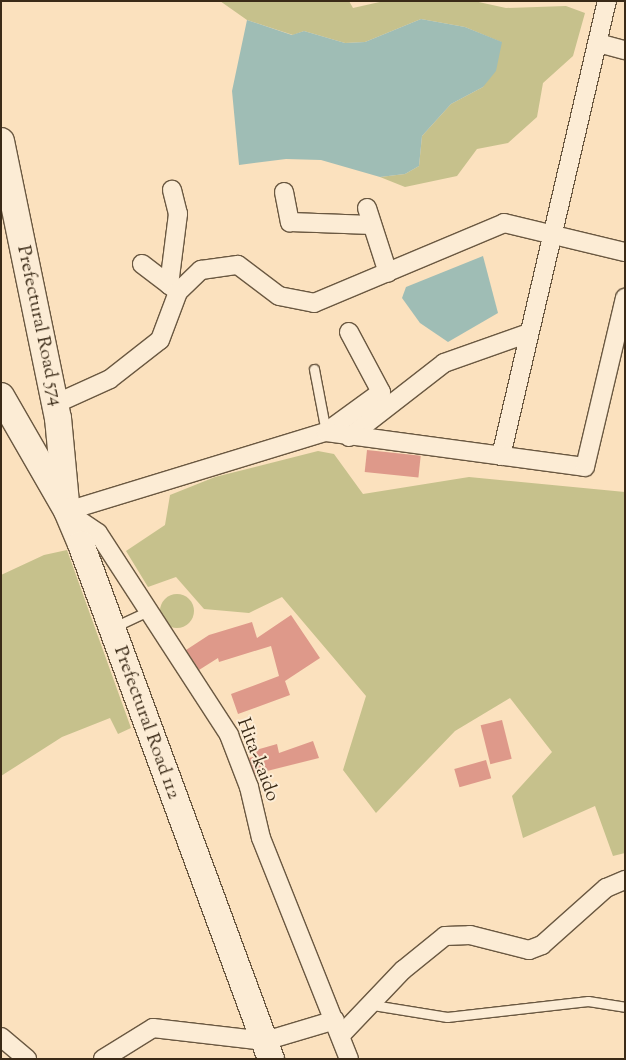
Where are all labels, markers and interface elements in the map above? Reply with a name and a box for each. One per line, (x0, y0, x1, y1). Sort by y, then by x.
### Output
street label: Prefectural Road 574 (11, 244, 67, 408)
street label: Prefectural Road 112 (108, 643, 184, 803)
street label: Hita-kaido (231, 715, 283, 805)

